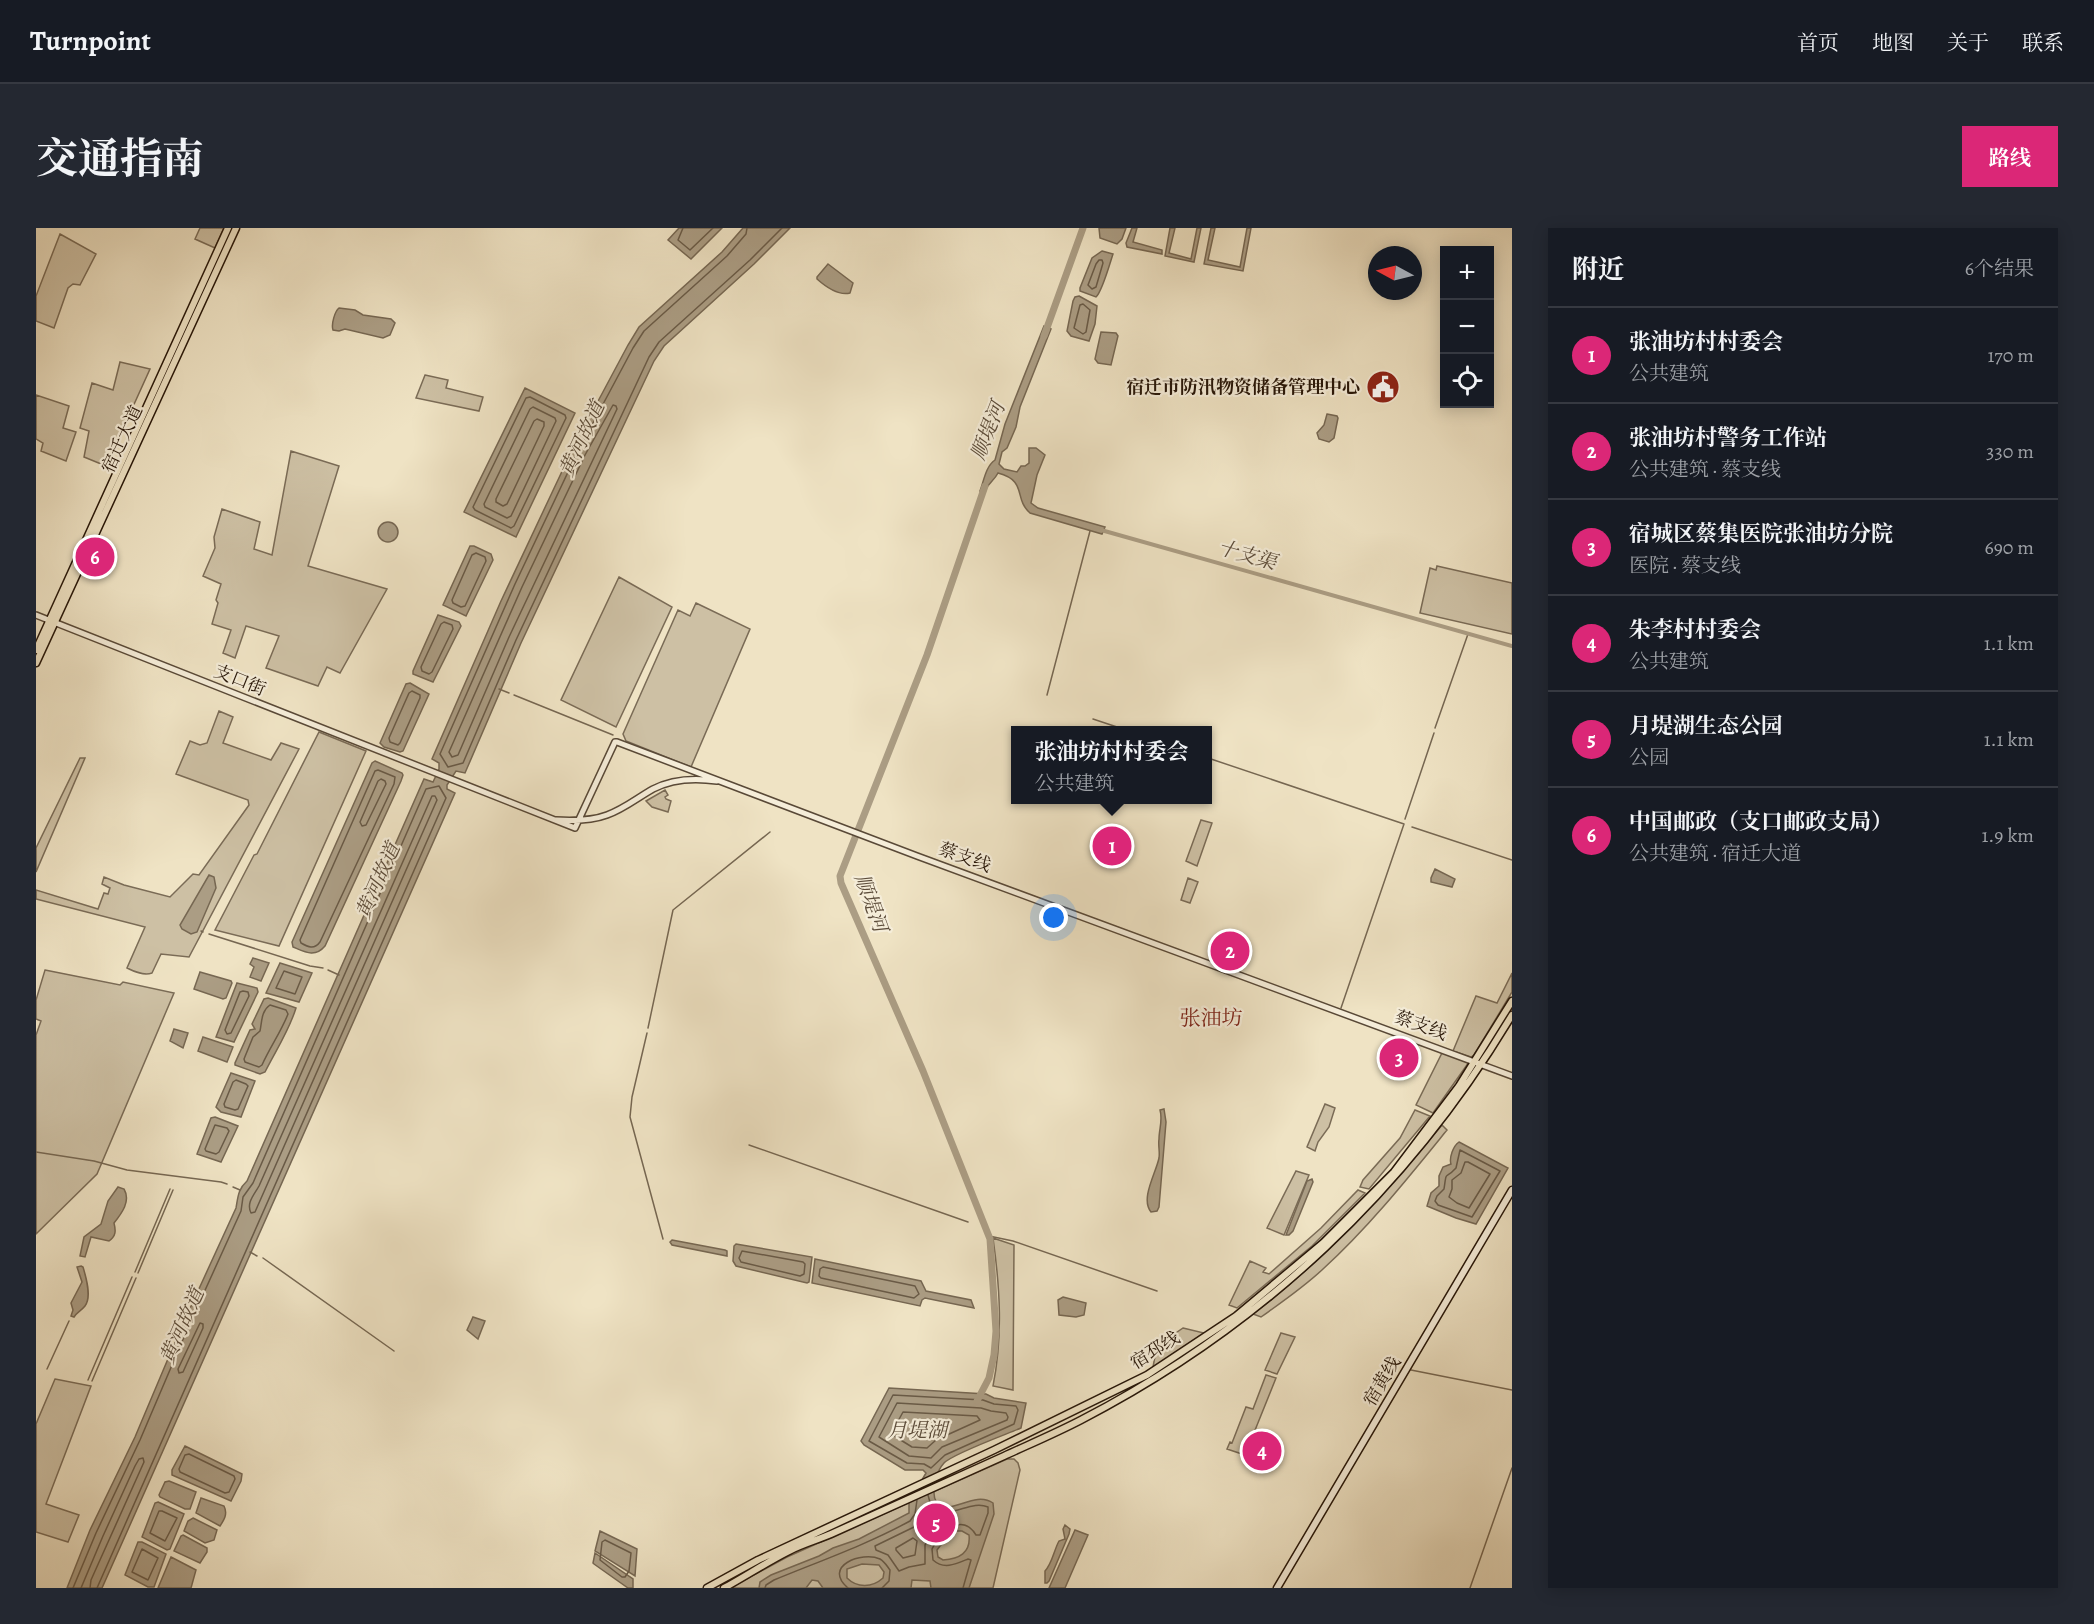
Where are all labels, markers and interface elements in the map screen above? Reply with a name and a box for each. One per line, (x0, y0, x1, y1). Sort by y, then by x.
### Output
text: Turnpoint (30, 22, 151, 60)
text: 首页 (1797, 29, 1839, 57)
text: 地图 (1872, 29, 1914, 57)
text: 关于 (1947, 29, 1989, 57)
text: 联系 (2022, 29, 2064, 57)
button: 路线 (1962, 126, 2058, 187)
text: 交通指南 (36, 130, 204, 187)
north arrow (1368, 246, 1422, 300)
map controls (1440, 246, 1494, 408)
button: + (1440, 246, 1494, 300)
text: 附近 (1572, 252, 1624, 287)
text: 6个结果 (1965, 255, 2034, 282)
button: − (1440, 300, 1494, 354)
text: 张油坊村村委会 (1629, 327, 1783, 357)
text: 1 (1588, 342, 1595, 369)
text: 170 m (1988, 342, 2034, 369)
button: locate (1440, 354, 1494, 408)
text: 公共建筑 (1629, 360, 1709, 387)
public building icon: 宿迁市防汛物资储备管理中心 (1365, 369, 1401, 405)
place label: 宿迁市防汛物资储备管理中心 (1126, 375, 1360, 399)
water label: 黄河故道 (553, 394, 612, 481)
water label: 顺堤河 (965, 395, 1012, 464)
street label: 宿迁大道 (96, 401, 148, 477)
text: 张油坊村警务工作站 (1629, 423, 1827, 453)
text: 2 (1587, 438, 1596, 465)
text: 330 m (1986, 438, 2034, 465)
text: 公共建筑 · 蔡支线 (1629, 456, 1781, 483)
text: 宿城区蔡集医院张油坊分院 (1629, 519, 1893, 549)
pin: 6 (76, 534, 114, 580)
water label: 十支渠 (1214, 534, 1282, 577)
text: 3 (1587, 534, 1596, 561)
text: 690 m (1984, 534, 2034, 561)
text: 医院 · 蔡支线 (1629, 552, 1741, 579)
text: 朱李村村委会 (1629, 615, 1761, 645)
text: 4 (1587, 630, 1596, 657)
text: 1.1 km (1984, 630, 2034, 657)
text: 公共建筑 (1629, 648, 1709, 675)
street label: 支口街 (210, 659, 270, 701)
text: 月堤湖生态公园 (1629, 711, 1783, 741)
popup (1011, 726, 1212, 804)
text: 5 (1587, 726, 1596, 753)
text: 1.1 km (1984, 726, 2034, 753)
text: 张油坊村村委会 (1034, 737, 1189, 767)
text: 公园 (1629, 744, 1669, 771)
text: 公共建筑 (1034, 770, 1114, 797)
text: 中国邮政（支口邮政支局） (1629, 807, 1893, 837)
text: 6 (1587, 822, 1596, 849)
text: 1.9 km (1981, 822, 2034, 849)
pin: 1 (1092, 824, 1132, 868)
water label: 黄河故道 (349, 836, 408, 923)
street label: 蔡支线 (936, 836, 994, 878)
text: 公共建筑 · 宿迁大道 (1629, 840, 1801, 867)
water label: 顺堤河 (848, 870, 895, 939)
your location (1039, 903, 1068, 932)
pin: 2 (1210, 928, 1250, 974)
district label: 张油坊 (1180, 1004, 1243, 1032)
street label: 蔡支线 (1392, 1004, 1450, 1046)
pin: 3 (1380, 1036, 1418, 1080)
water label: 黄河故道 (153, 1281, 212, 1368)
street label: 宿邳线 (1126, 1326, 1184, 1374)
street label: 宿黄线 (1358, 1352, 1406, 1410)
water label: 月堤湖 (887, 1417, 950, 1444)
pin: 4 (1242, 1428, 1282, 1474)
pin: 5 (916, 1500, 956, 1546)

